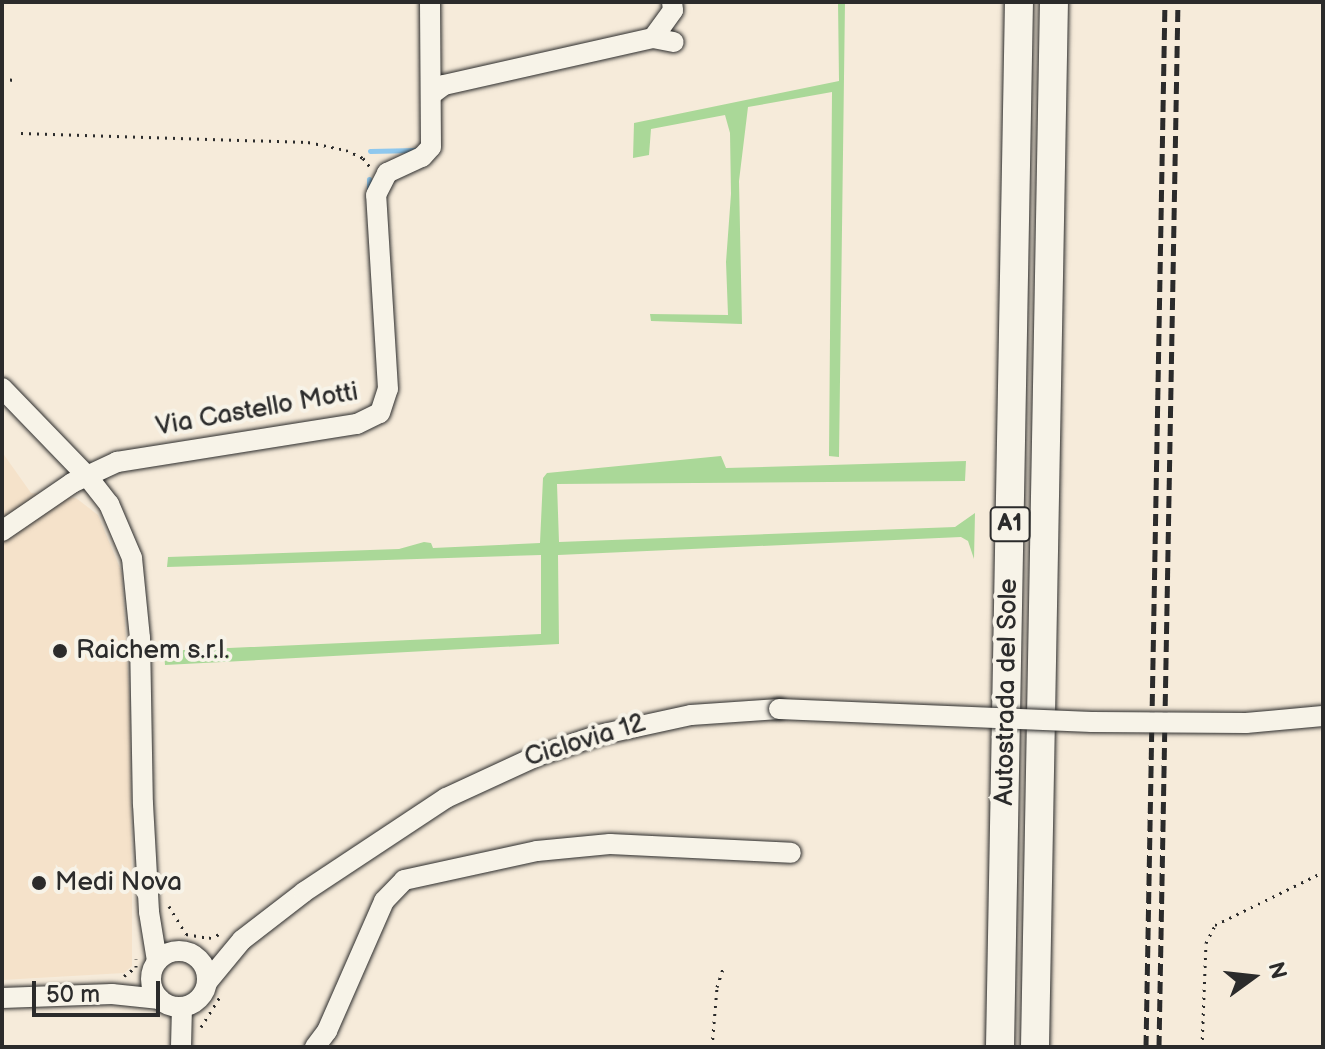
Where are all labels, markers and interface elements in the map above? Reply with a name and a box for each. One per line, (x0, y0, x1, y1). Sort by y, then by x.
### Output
street label: Via Castello Motti (153, 377, 361, 443)
road number: A1 (988, 504, 1032, 544)
street label: Autostrada del Sole (989, 578, 1025, 806)
place label: Raichem s.r.l. (76, 635, 229, 667)
marker: Raichem s.r.l. (51, 642, 69, 660)
street label: Ciclovia 12 (521, 708, 649, 774)
place label: Medi Nova (55, 867, 182, 899)
marker: Medi Nova (30, 874, 48, 892)
north arrow (1213, 937, 1293, 1017)
text: N (1261, 959, 1292, 982)
scale bar (36, 965, 164, 1015)
text: 50 m (46, 980, 100, 1009)

